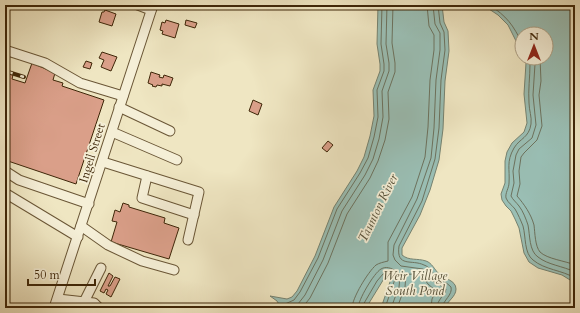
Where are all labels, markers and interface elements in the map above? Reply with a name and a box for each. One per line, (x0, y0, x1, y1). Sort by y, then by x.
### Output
north arrow (514, 26, 554, 66)
text: N (529, 29, 539, 44)
street label: Ingell Street (75, 121, 109, 185)
water label: Taunton River (354, 170, 403, 245)
scale bar (28, 261, 95, 287)
text: 50 m (34, 267, 61, 283)
water label: Weir Village South Pond (383, 267, 448, 300)

